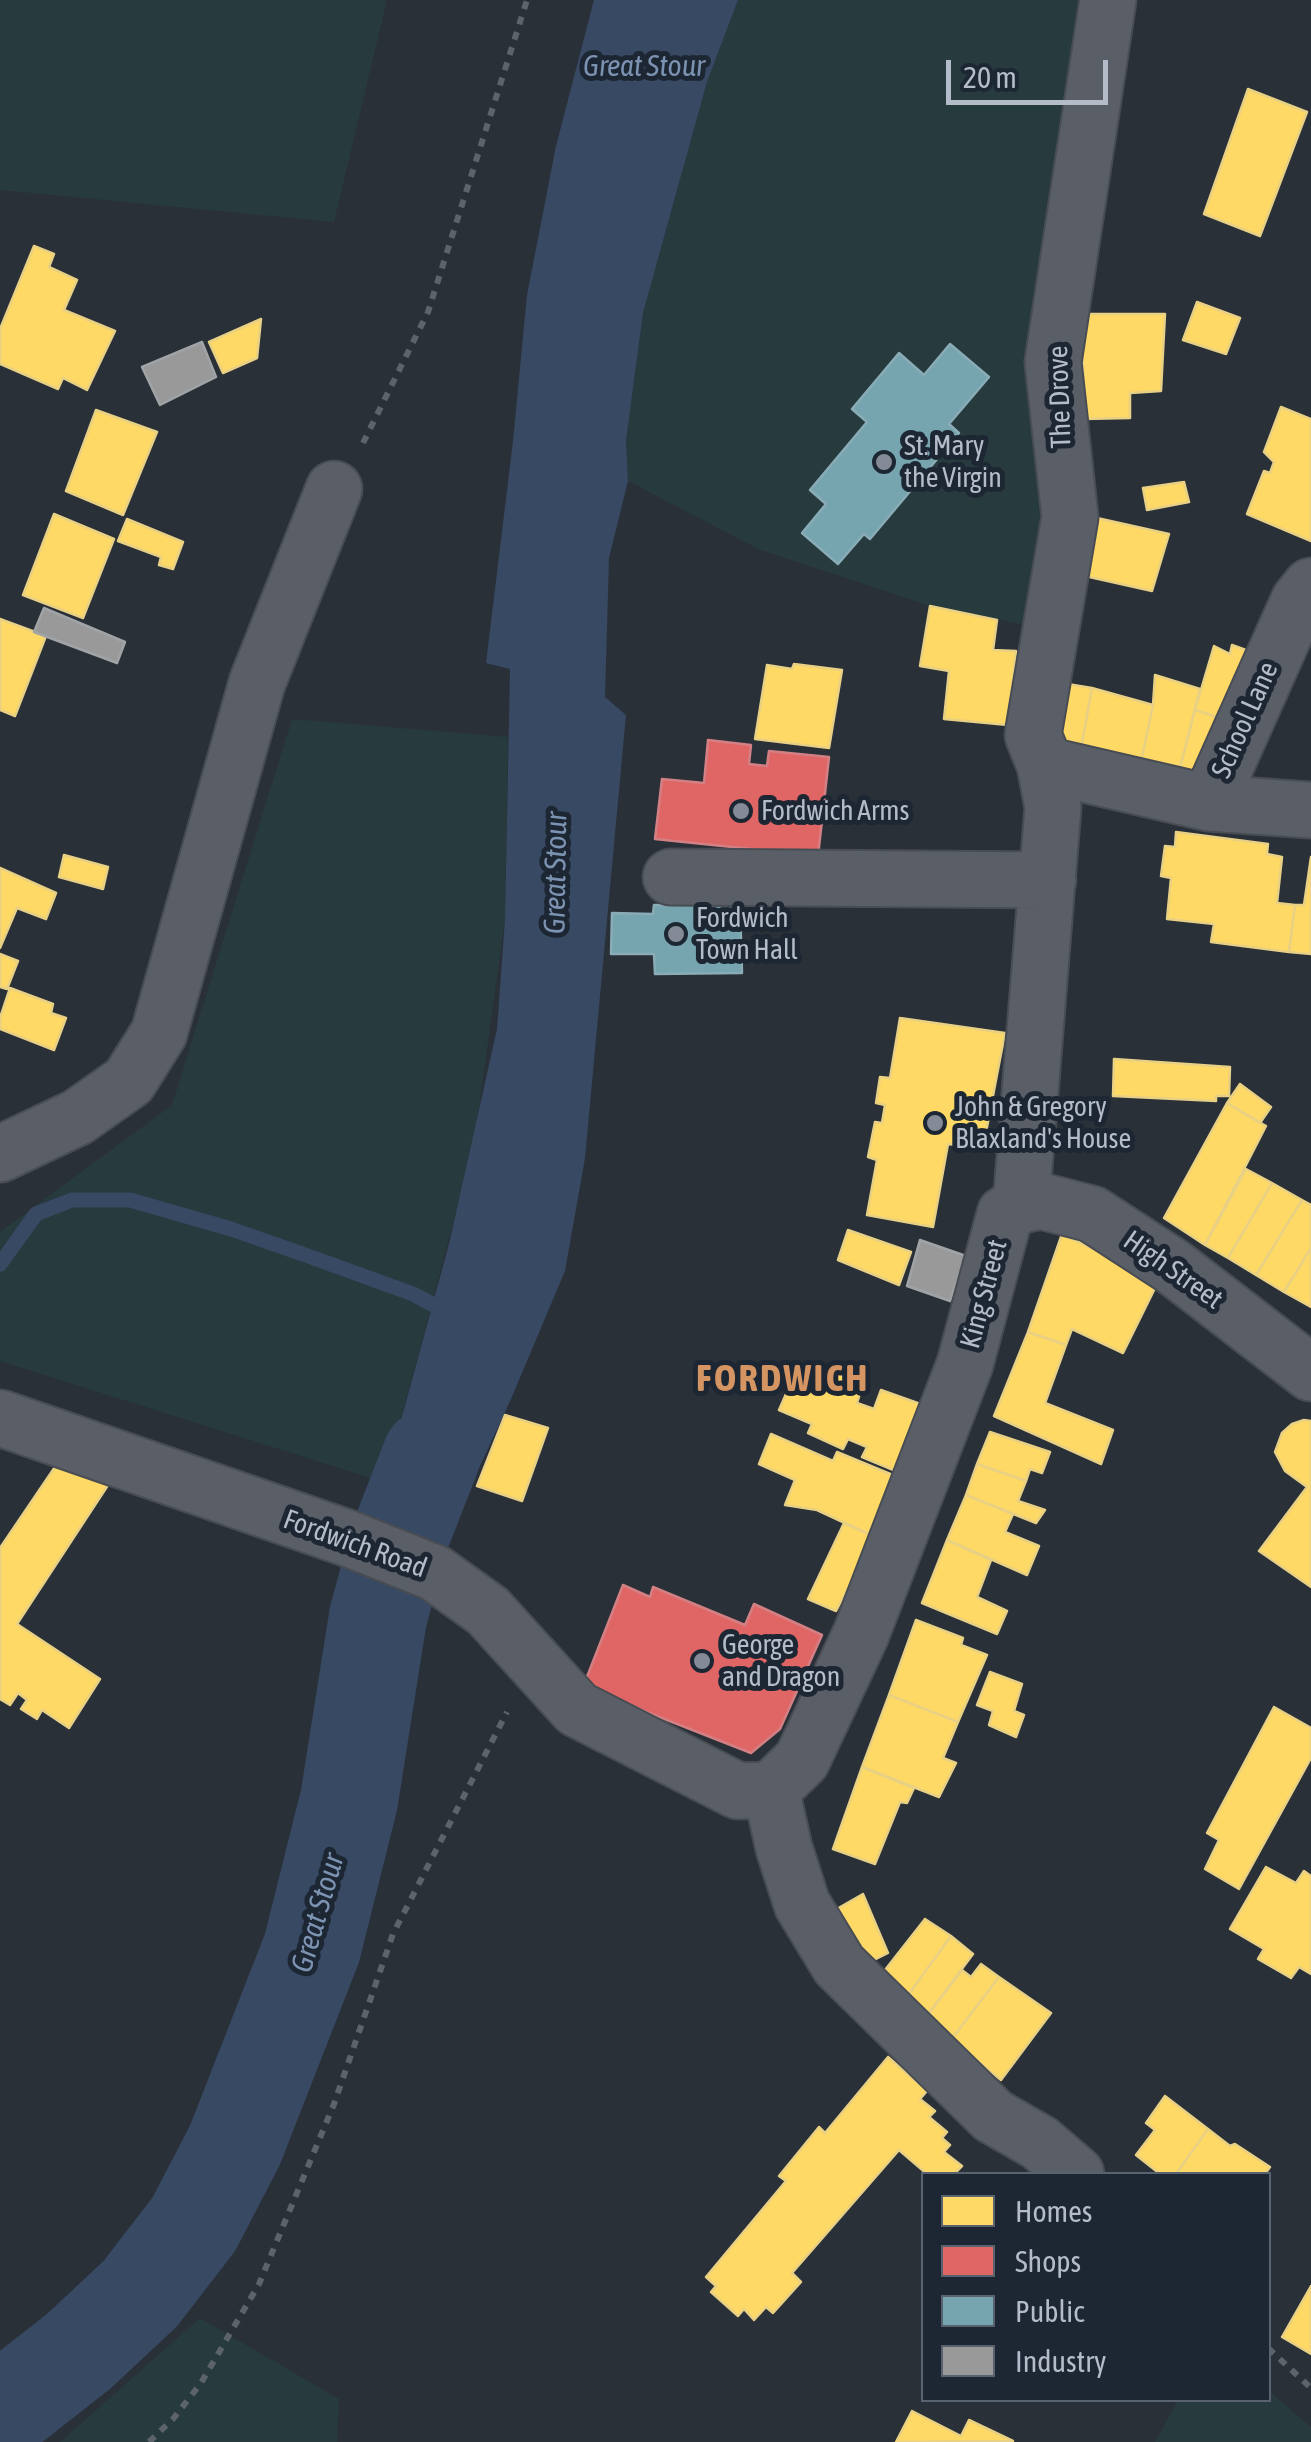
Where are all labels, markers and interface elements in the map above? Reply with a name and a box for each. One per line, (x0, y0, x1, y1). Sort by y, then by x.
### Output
scale bar (951, 40, 1114, 102)
water label: Great Stour (583, 49, 705, 85)
text: 20 m (963, 60, 1017, 94)
street label: The Drove (1041, 345, 1079, 449)
place label: St. Mary the Virgin (904, 429, 1002, 495)
marker: St. Mary the Virgin (873, 451, 895, 473)
street label: School Lane (1205, 657, 1285, 783)
place label: Fordwich Arms (761, 794, 909, 828)
marker: Fordwich Arms (730, 800, 752, 822)
water label: Great Stour (537, 812, 575, 934)
place label: Fordwich Town Hall (696, 901, 798, 967)
marker: Fordwich Town Hall (665, 923, 687, 945)
place label: John & Gregory Blaxland's House (955, 1090, 1131, 1156)
marker: John & Gregory Blaxland's House (924, 1112, 946, 1134)
street label: High Street (1117, 1224, 1229, 1316)
street label: King Street (953, 1236, 1015, 1352)
district label: FORDWICH (696, 1356, 870, 1402)
street label: Fordwich Road (279, 1503, 431, 1585)
place label: George and Dragon (722, 1628, 840, 1694)
marker: George and Dragon (691, 1650, 713, 1672)
water label: Great Stour (284, 1849, 352, 1977)
legend (921, 2172, 1271, 2402)
text: Homes (1015, 2194, 1092, 2228)
text: Shops (1015, 2244, 1081, 2278)
text: Public (1015, 2294, 1084, 2328)
text: Industry (1015, 2344, 1106, 2378)

